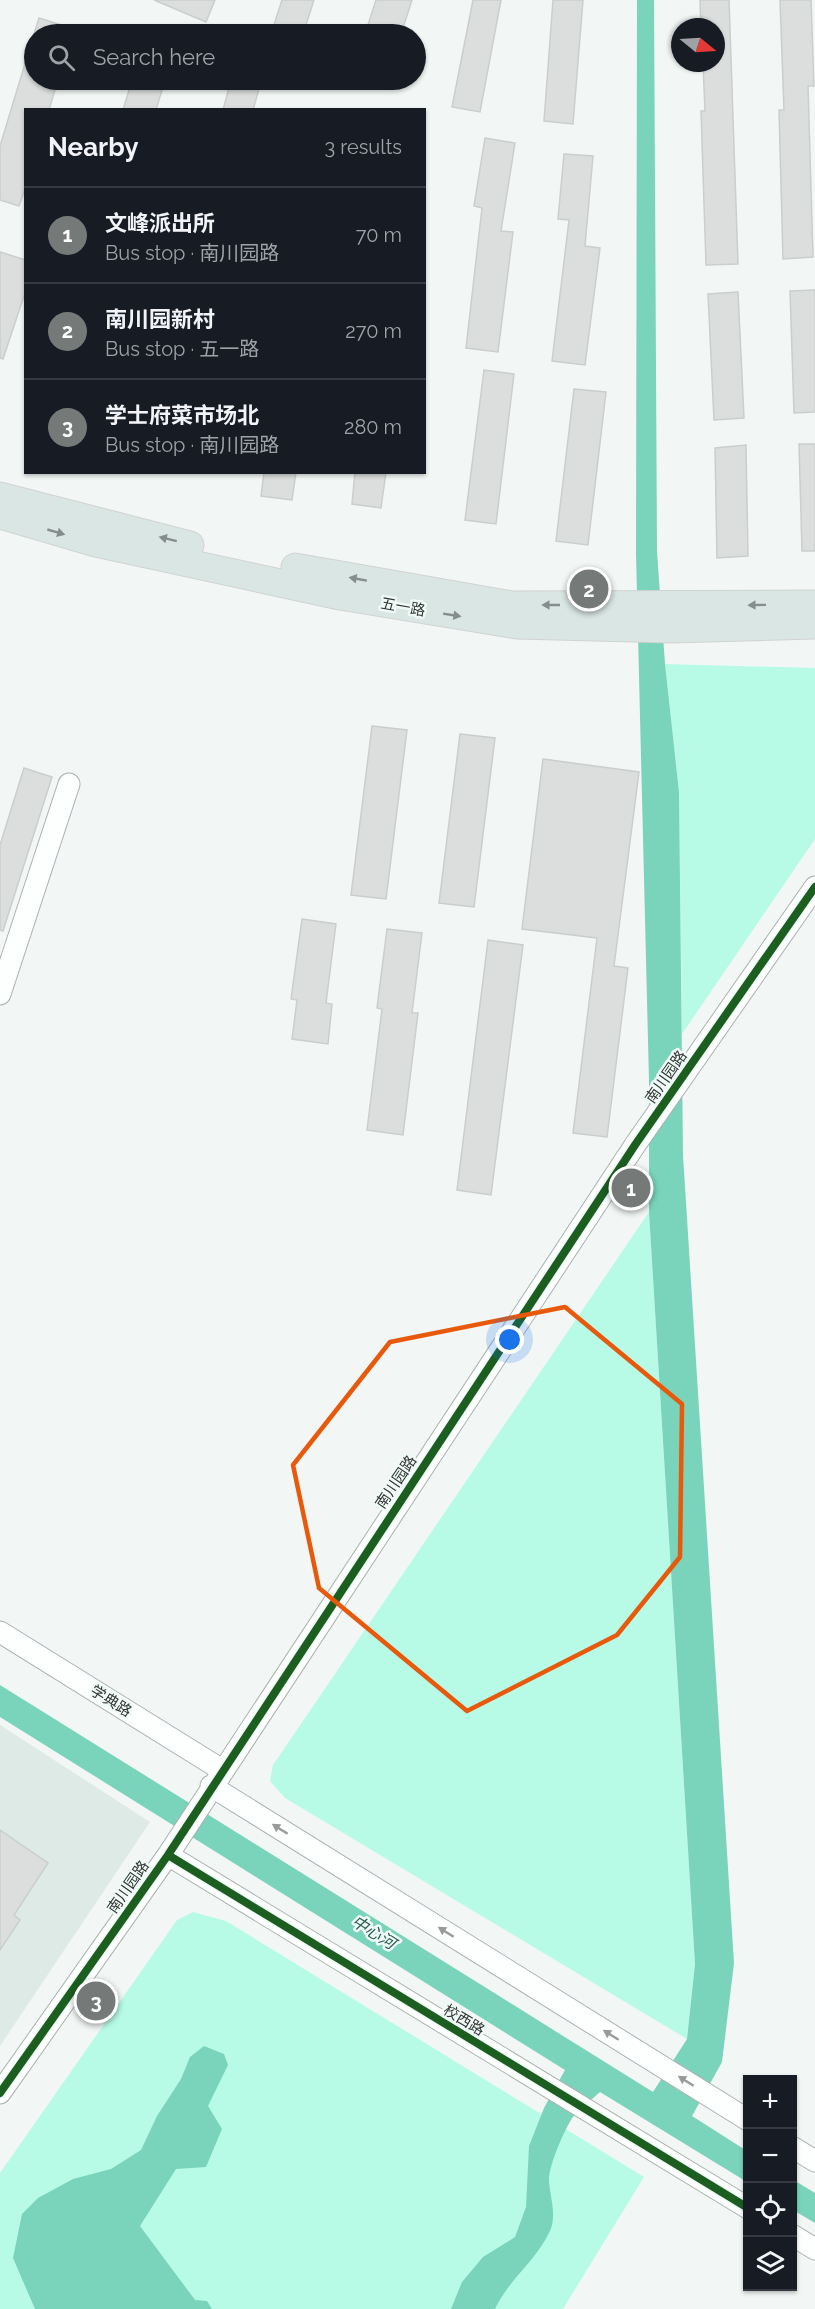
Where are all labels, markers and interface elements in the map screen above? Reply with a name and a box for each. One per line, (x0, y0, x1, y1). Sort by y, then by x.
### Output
north arrow (671, 18, 725, 72)
search box (24, 24, 426, 90)
icon: search (45, 41, 78, 74)
text: Search here (93, 44, 215, 70)
text: Nearby (48, 132, 138, 162)
text: 3 results (324, 135, 402, 159)
text: 文峰派出所 (105, 210, 215, 236)
text: 1 (63, 223, 72, 247)
text: 70 m (356, 223, 402, 247)
text: Bus stop · 南川园路 (105, 241, 279, 265)
text: 南川园新村 (105, 306, 215, 332)
text: 2 (62, 319, 73, 343)
text: 270 m (345, 319, 402, 343)
text: Bus stop · 五一路 (105, 337, 259, 361)
text: 学士府菜市场北 (105, 402, 259, 428)
text: 3 (62, 415, 73, 439)
text: 280 m (344, 415, 402, 439)
text: Bus stop · 南川园路 (105, 433, 279, 457)
one-way arrow (47, 528, 65, 537)
one-way arrow (158, 534, 177, 544)
pin: 2 (570, 566, 608, 612)
one-way arrow (349, 574, 368, 583)
street label: 五一路 (379, 594, 427, 620)
one-way arrow (542, 600, 561, 610)
one-way arrow (747, 600, 766, 609)
one-way arrow (443, 610, 462, 619)
street label: 南川园路 (641, 1047, 691, 1107)
pin: 1 (612, 1166, 650, 1210)
your location (495, 1325, 524, 1354)
street label: 南川园路 (372, 1452, 420, 1512)
street label: 学典路 (87, 1681, 135, 1721)
one-way arrow (272, 1824, 288, 1835)
street label: 南川园路 (103, 1857, 153, 1917)
water label: 中心河 (348, 1912, 402, 1955)
one-way arrow (437, 1926, 454, 1937)
pin: 3 (76, 1978, 116, 2024)
street label: 校西路 (440, 2001, 488, 2039)
one-way arrow (603, 2029, 619, 2040)
map controls (743, 2075, 797, 2291)
button: + (743, 2075, 797, 2129)
one-way arrow (678, 2076, 694, 2087)
button: − (743, 2129, 797, 2183)
button: locate (743, 2183, 797, 2237)
button: layers (743, 2237, 797, 2291)

